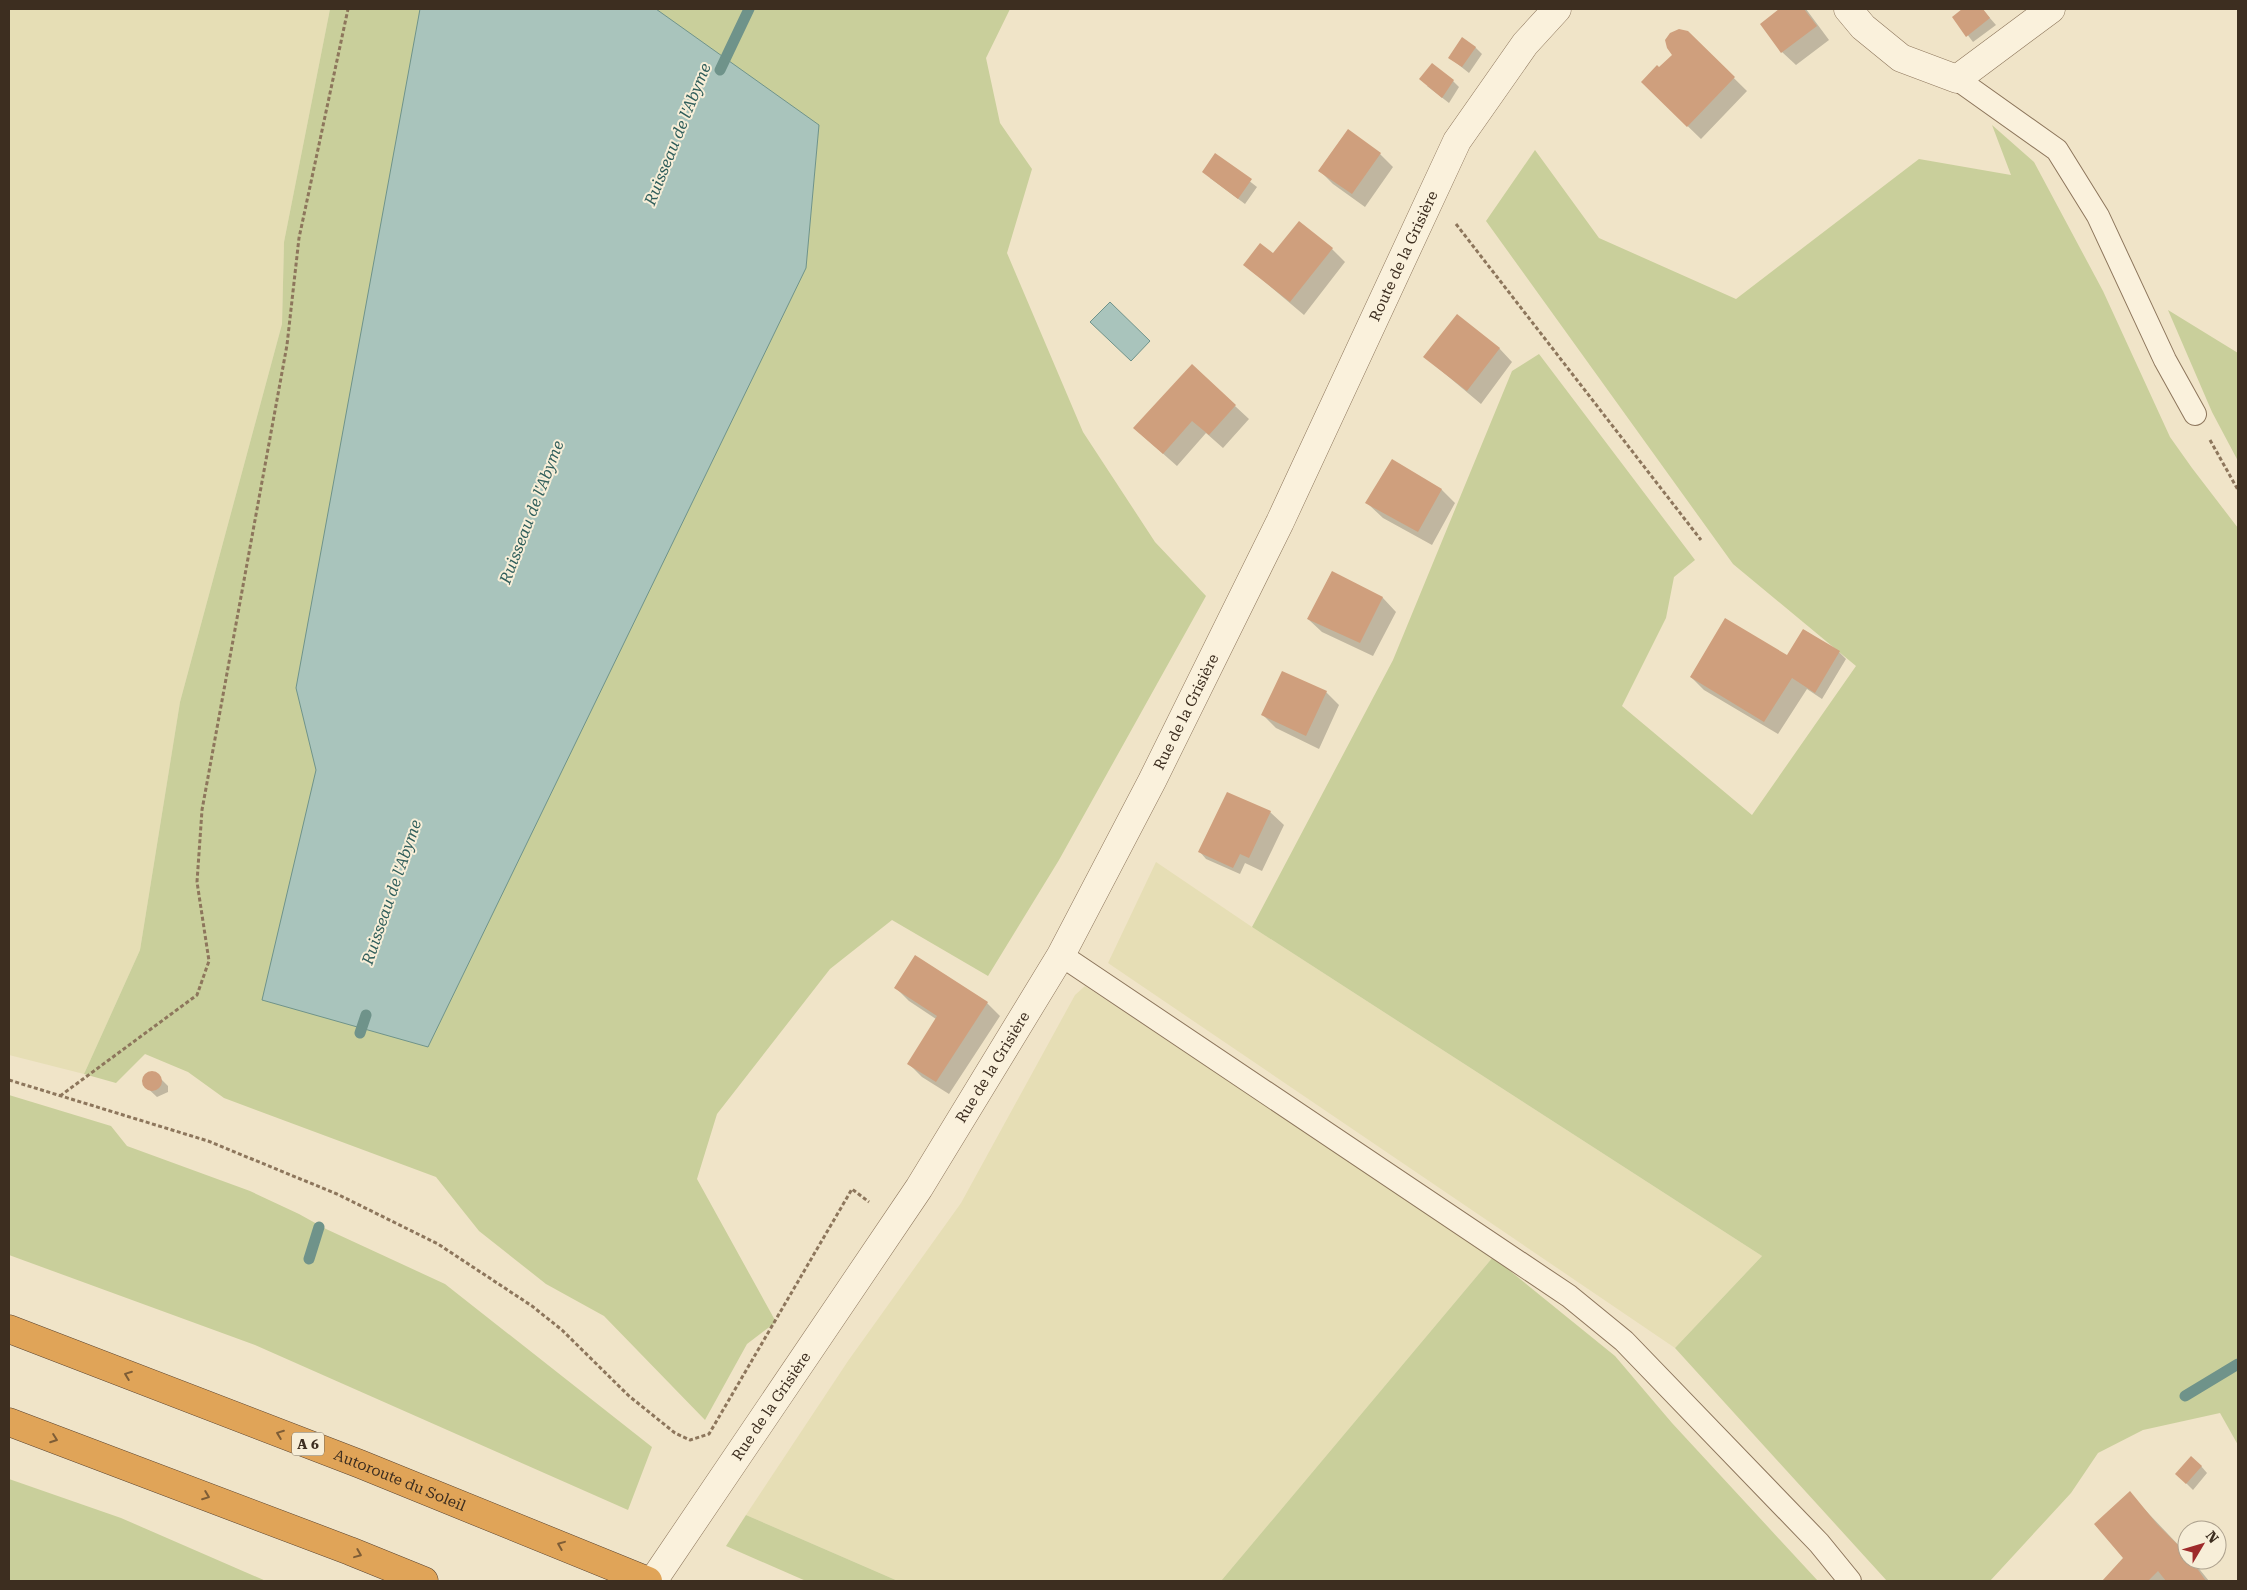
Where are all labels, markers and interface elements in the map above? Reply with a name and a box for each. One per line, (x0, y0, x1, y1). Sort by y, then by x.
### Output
water label: Ruisseau de l'Abyme (640, 60, 715, 209)
street label: Route de la Grisière (1366, 188, 1442, 324)
water label: Ruisseau de l'Abyme (495, 438, 568, 587)
street label: Rue de la Grisière (1150, 651, 1222, 773)
water label: Ruisseau de l'Abyme (357, 817, 425, 968)
street label: Rue de la Grisière (952, 1008, 1033, 1126)
street label: Rue de la Grisière (728, 1349, 814, 1464)
one-way arrow (124, 1371, 133, 1381)
one-way arrow (276, 1429, 285, 1440)
road number: A 6 (292, 1432, 324, 1456)
one-way arrow (50, 1433, 58, 1443)
street label: Autoroute du Soleil (331, 1446, 469, 1515)
one-way arrow (202, 1490, 210, 1500)
north arrow (2177, 1520, 2227, 1570)
text: N (2203, 1528, 2222, 1546)
one-way arrow (557, 1541, 566, 1551)
one-way arrow (353, 1548, 362, 1559)

